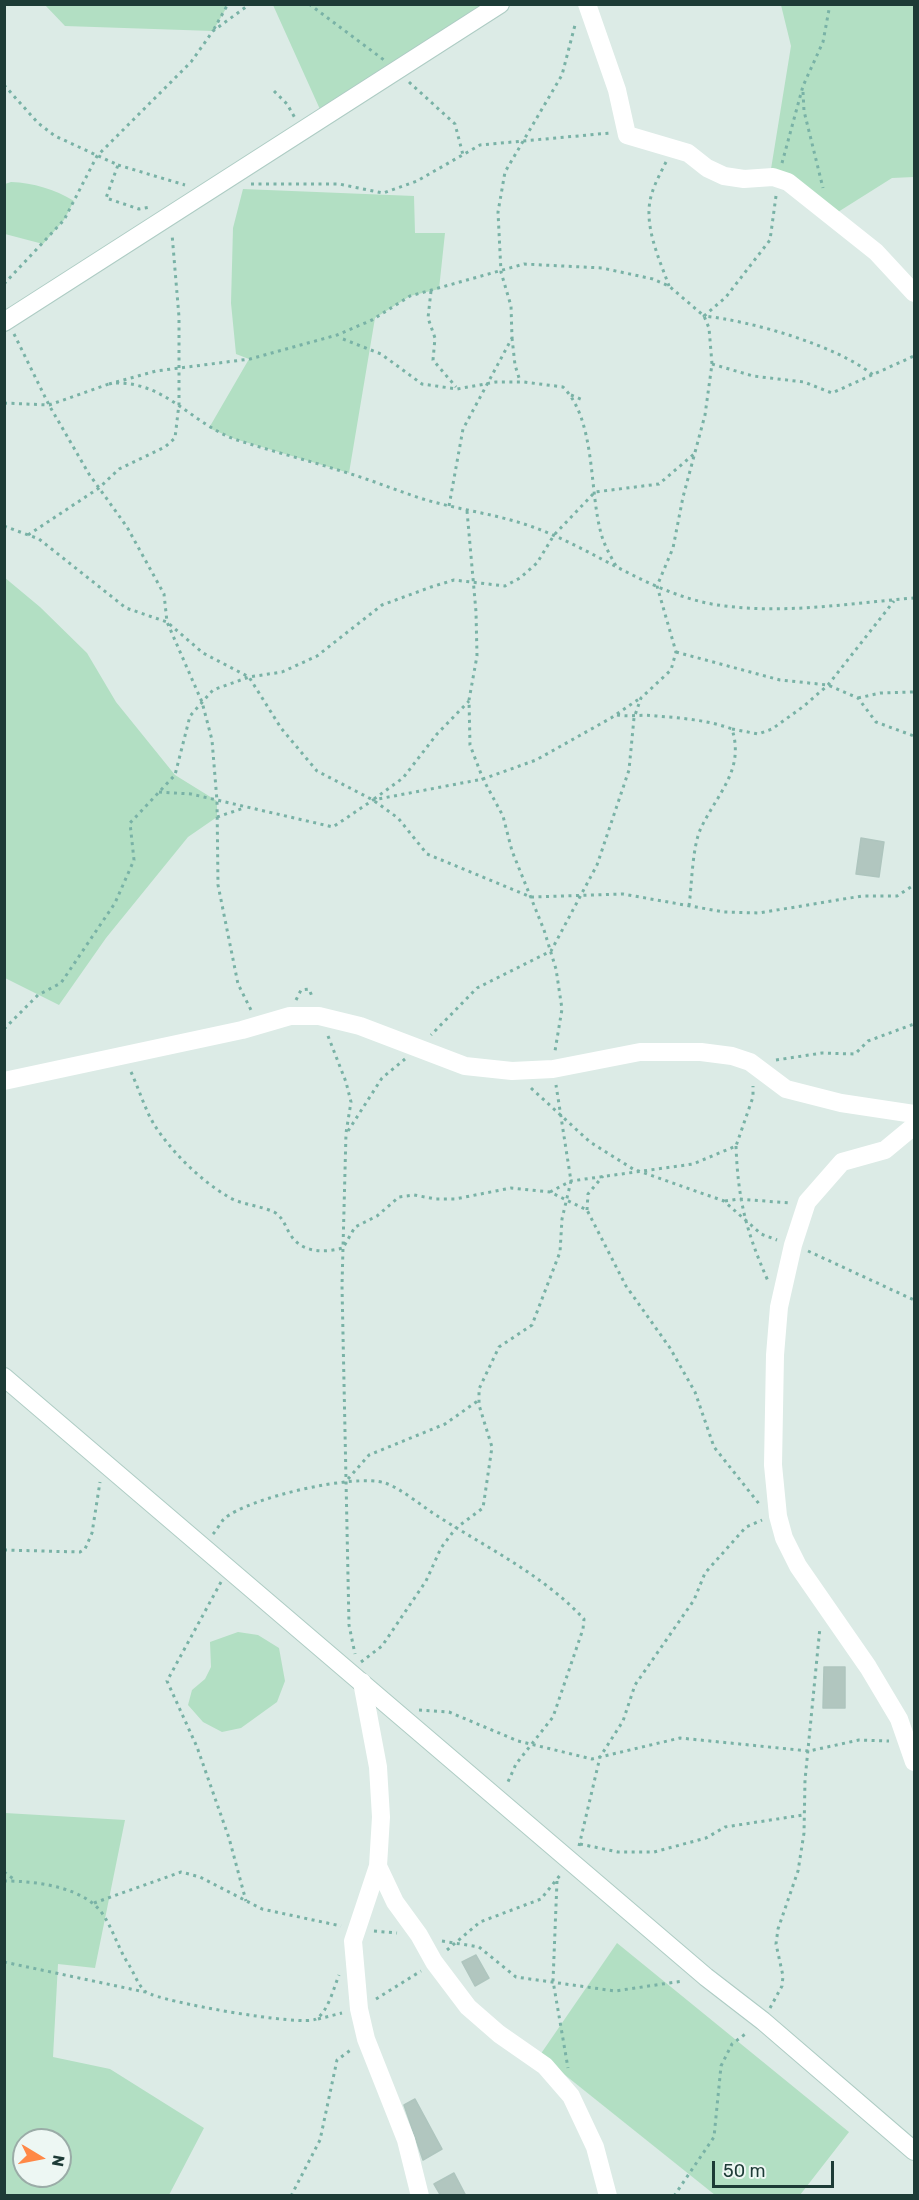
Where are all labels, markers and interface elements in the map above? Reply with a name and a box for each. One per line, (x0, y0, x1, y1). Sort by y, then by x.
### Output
north arrow (12, 2128, 72, 2188)
scale bar (715, 2149, 836, 2187)
text: N (48, 2154, 69, 2168)
text: 50 m (723, 2160, 766, 2182)

